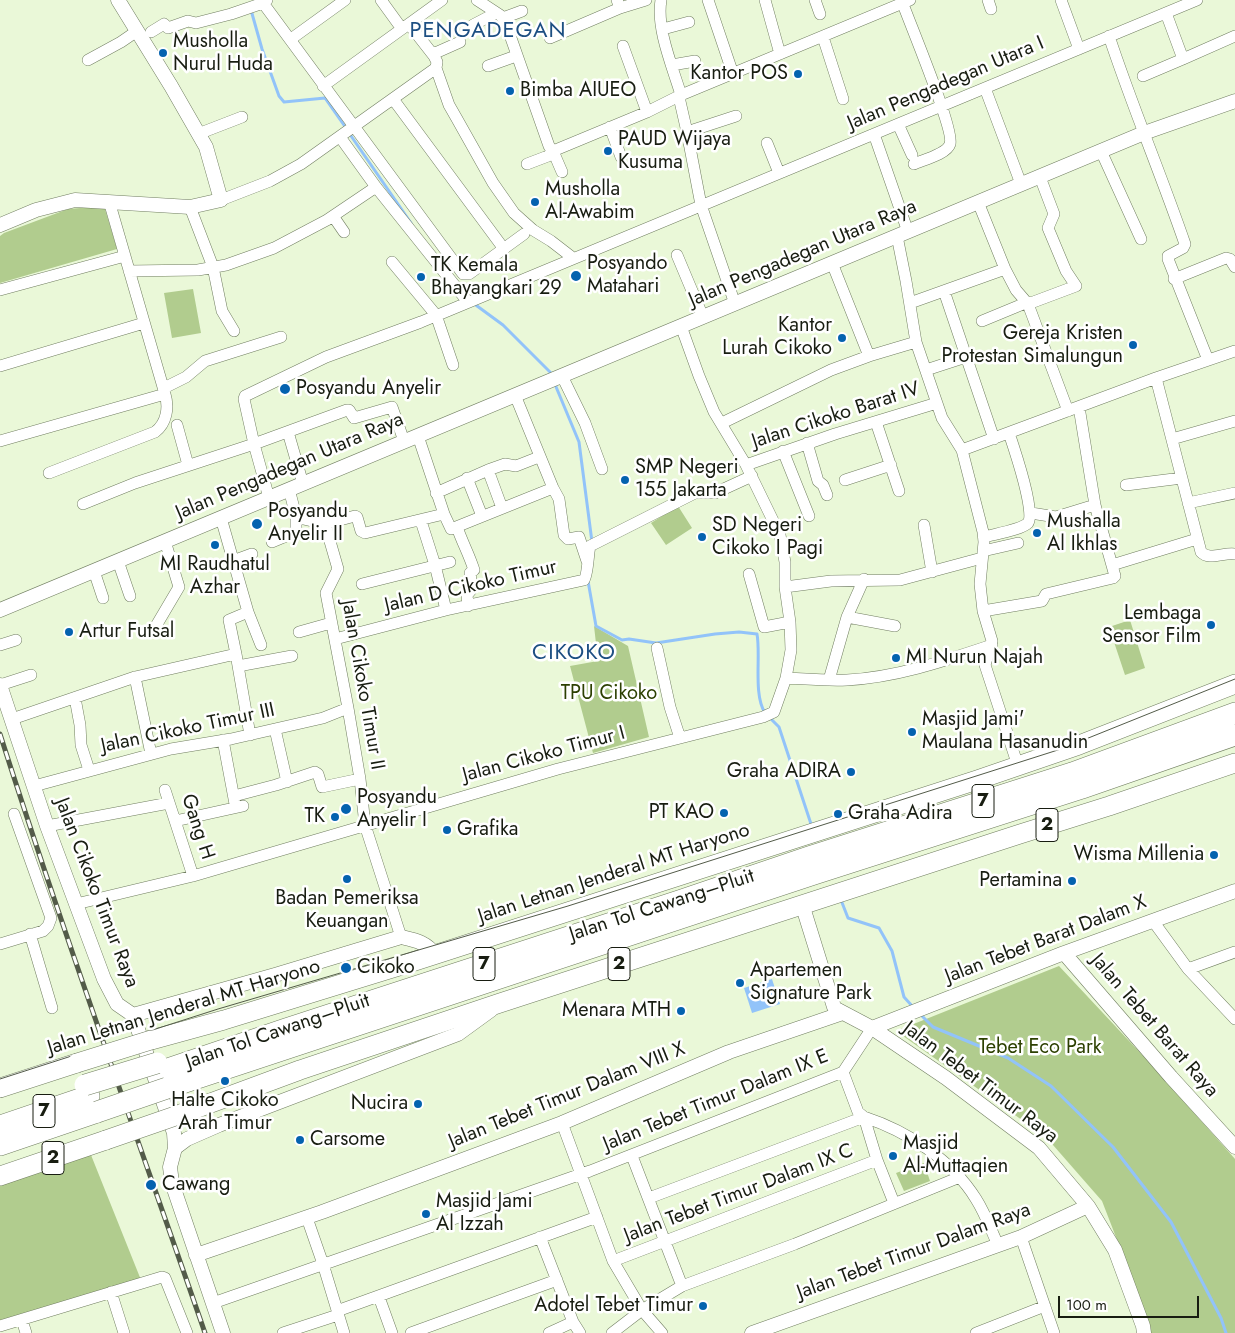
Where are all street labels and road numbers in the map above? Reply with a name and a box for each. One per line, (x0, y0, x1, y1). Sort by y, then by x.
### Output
street label: Jalan Pengadegan Utara I (844, 32, 1048, 136)
street label: Jalan Pengadegan Utara Raya (686, 195, 920, 313)
street label: Jalan Cikoko Barat IV (749, 378, 923, 454)
street label: Jalan Pengadegan Utara Raya (173, 408, 407, 526)
street label: Jalan D Cikoko Timur (383, 556, 559, 618)
street label: Jalan Cikoko Timur II (335, 598, 389, 772)
street label: Jalan Cikoko Timur III (99, 699, 277, 759)
street label: Jalan Cikoko Timur I (460, 722, 628, 788)
road number: 7 (972, 784, 994, 818)
street label: Gang H (175, 791, 219, 863)
street label: Jalan Cikoko Timur Raya (49, 795, 143, 991)
road number: 2 (1036, 808, 1058, 842)
street label: Jalan Letnan Jenderal MT Haryono (475, 819, 753, 929)
street label: Jalan Tol Cawang–Pluit (566, 865, 758, 947)
street label: Jalan Tebet Barat Dalam X (942, 891, 1150, 989)
road number: 7 (473, 948, 495, 981)
road number: 2 (608, 948, 630, 981)
street label: Jalan Tebet Barat Raya (1085, 949, 1223, 1103)
street label: Jalan Letnan Jenderal MT Haryono (45, 955, 323, 1061)
street label: Jalan Tol Cawang–Pluit (183, 989, 373, 1075)
street label: Jalan Tebet Timur Raya (898, 1017, 1062, 1149)
street label: Jalan Tebet Timur Dalam VIII X (445, 1038, 689, 1154)
street label: Jalan Tebet Timur Dalam IX E (600, 1045, 832, 1157)
road number: 7 (33, 1094, 55, 1128)
street label: Jalan Tebet Timur Dalam IX C (621, 1139, 857, 1249)
road number: 2 (42, 1142, 64, 1174)
street label: Jalan Tebet Timur Dalam Raya (794, 1199, 1034, 1305)

